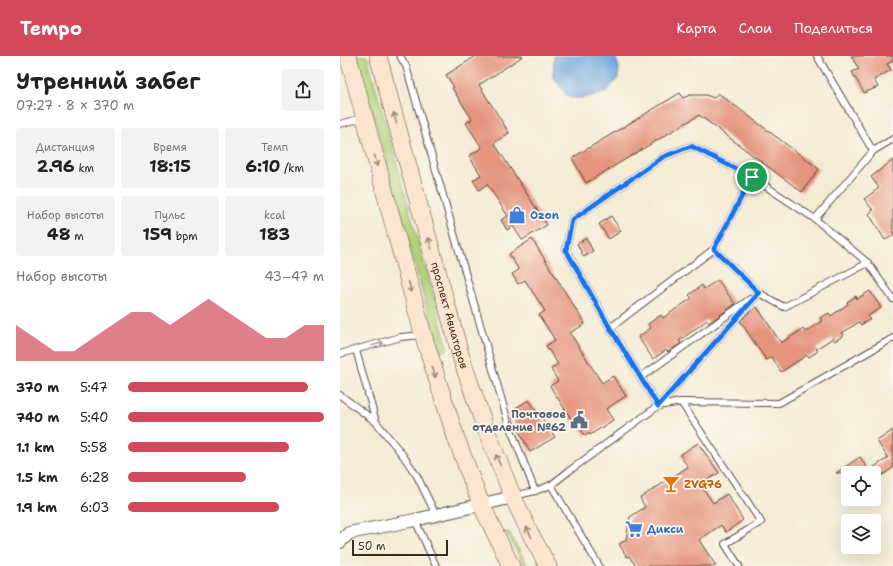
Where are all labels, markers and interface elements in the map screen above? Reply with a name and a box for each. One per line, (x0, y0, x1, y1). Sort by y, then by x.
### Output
text: Tempo (20, 16, 82, 41)
text: Карта (676, 19, 717, 37)
text: Слои (739, 19, 772, 37)
text: Поделиться (794, 19, 873, 37)
text: Утренний забег (16, 67, 200, 96)
button: share (282, 69, 324, 111)
text: 07:27 · 8 × 370 m (16, 97, 134, 114)
one-way arrow (391, 112, 398, 125)
text: Дистанция (36, 140, 95, 155)
text: Время (153, 140, 187, 155)
text: Темп (261, 140, 288, 155)
one-way arrow (373, 154, 380, 167)
text: 2.96 (37, 155, 75, 177)
text: 18:15 (149, 155, 191, 177)
text: 6:10 (245, 155, 281, 177)
pin (735, 160, 769, 194)
text: km (75, 161, 94, 176)
text: /km (281, 161, 304, 176)
icon: arrive (741, 166, 763, 188)
shop icon: Ozon (507, 205, 527, 225)
text: Набор высоты (27, 208, 104, 223)
text: Пульс (155, 208, 185, 223)
text: kcal (264, 208, 285, 223)
place label: Ozon (530, 208, 560, 223)
text: 48 (47, 223, 71, 245)
text: 159 (142, 223, 172, 245)
text: 183 (259, 223, 290, 245)
text: m (71, 229, 84, 244)
text: bpm (172, 229, 198, 244)
one-way arrow (426, 237, 433, 250)
street label: проспект Авиаторов (427, 260, 472, 371)
text: Набор высоты (16, 268, 107, 285)
text: 43–47 m (265, 268, 324, 285)
one-way arrow (407, 280, 414, 293)
one-way arrow (371, 340, 384, 347)
one-way arrow (431, 365, 438, 378)
text: 370 m (16, 379, 59, 396)
text: 5:47 (80, 379, 108, 396)
place label: Почтовое отделение №62 (472, 407, 566, 435)
text: 740 m (16, 409, 59, 426)
text: 5:40 (80, 409, 108, 426)
public building icon: Почтовое отделение №62 (569, 410, 589, 430)
text: 1.1 km (16, 439, 54, 456)
text: 5:58 (80, 439, 108, 456)
one-way arrow (494, 455, 502, 467)
map controls (841, 466, 881, 554)
button: locate (841, 466, 881, 506)
text: 1.5 km (16, 469, 58, 486)
text: 6:28 (80, 469, 109, 486)
bar icon: ZVG76 (661, 474, 681, 494)
place label: ZVG76 (684, 477, 722, 492)
text: 1.9 km (16, 499, 57, 516)
text: 6:03 (80, 499, 109, 516)
button: layers (841, 514, 881, 554)
supermarket icon: Дикси (624, 519, 644, 539)
place label: Дикси (647, 522, 684, 537)
one-way arrow (525, 526, 533, 538)
scale bar (352, 538, 448, 557)
text: 50 m (358, 539, 386, 554)

